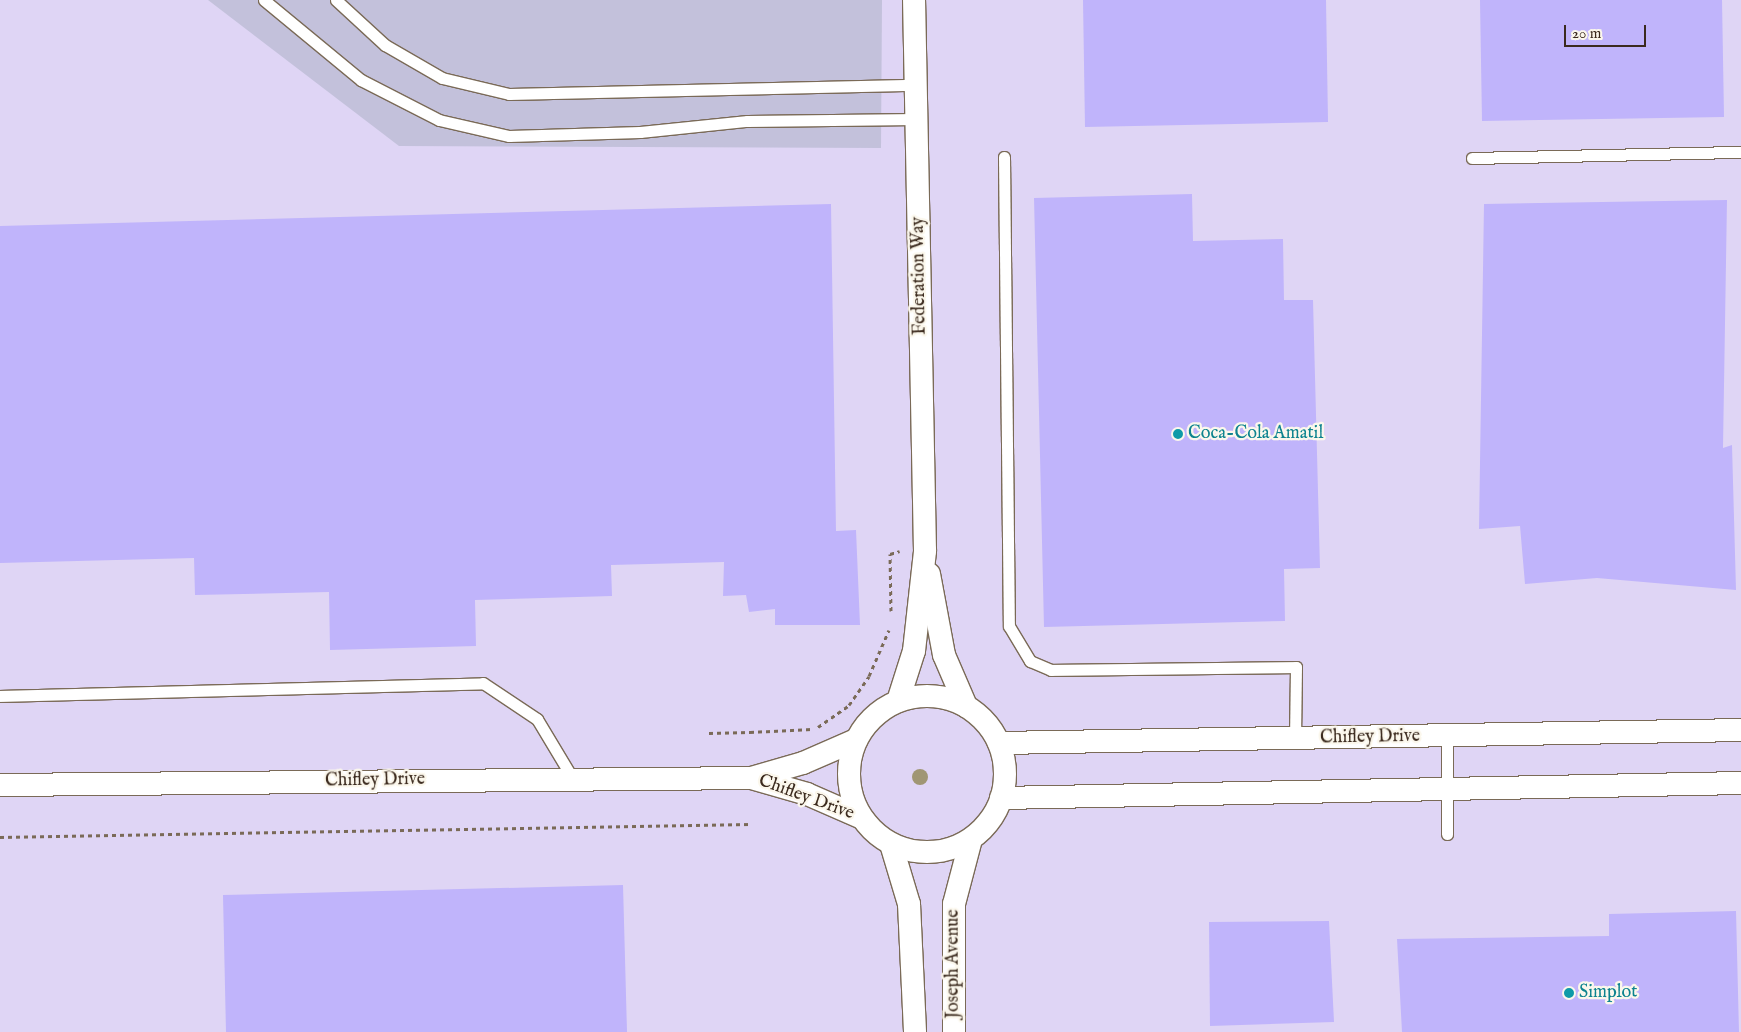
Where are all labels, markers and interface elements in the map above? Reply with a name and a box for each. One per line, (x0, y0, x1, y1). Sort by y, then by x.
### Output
scale bar (1566, 15, 1648, 47)
text: 20 m (1572, 24, 1601, 43)
street label: Federation Way (908, 217, 932, 335)
place label: Coca-Cola Amatil (1188, 423, 1323, 445)
marker: Coca-Cola Amatil (1172, 428, 1184, 440)
street label: Chifley Drive (1320, 726, 1420, 750)
street label: Chifley Drive (325, 769, 425, 793)
street label: Chifley Drive (755, 771, 857, 825)
street label: Joseph Avenue (943, 909, 965, 1019)
place label: Simplot (1579, 982, 1637, 1004)
marker: Simplot (1563, 987, 1575, 999)

